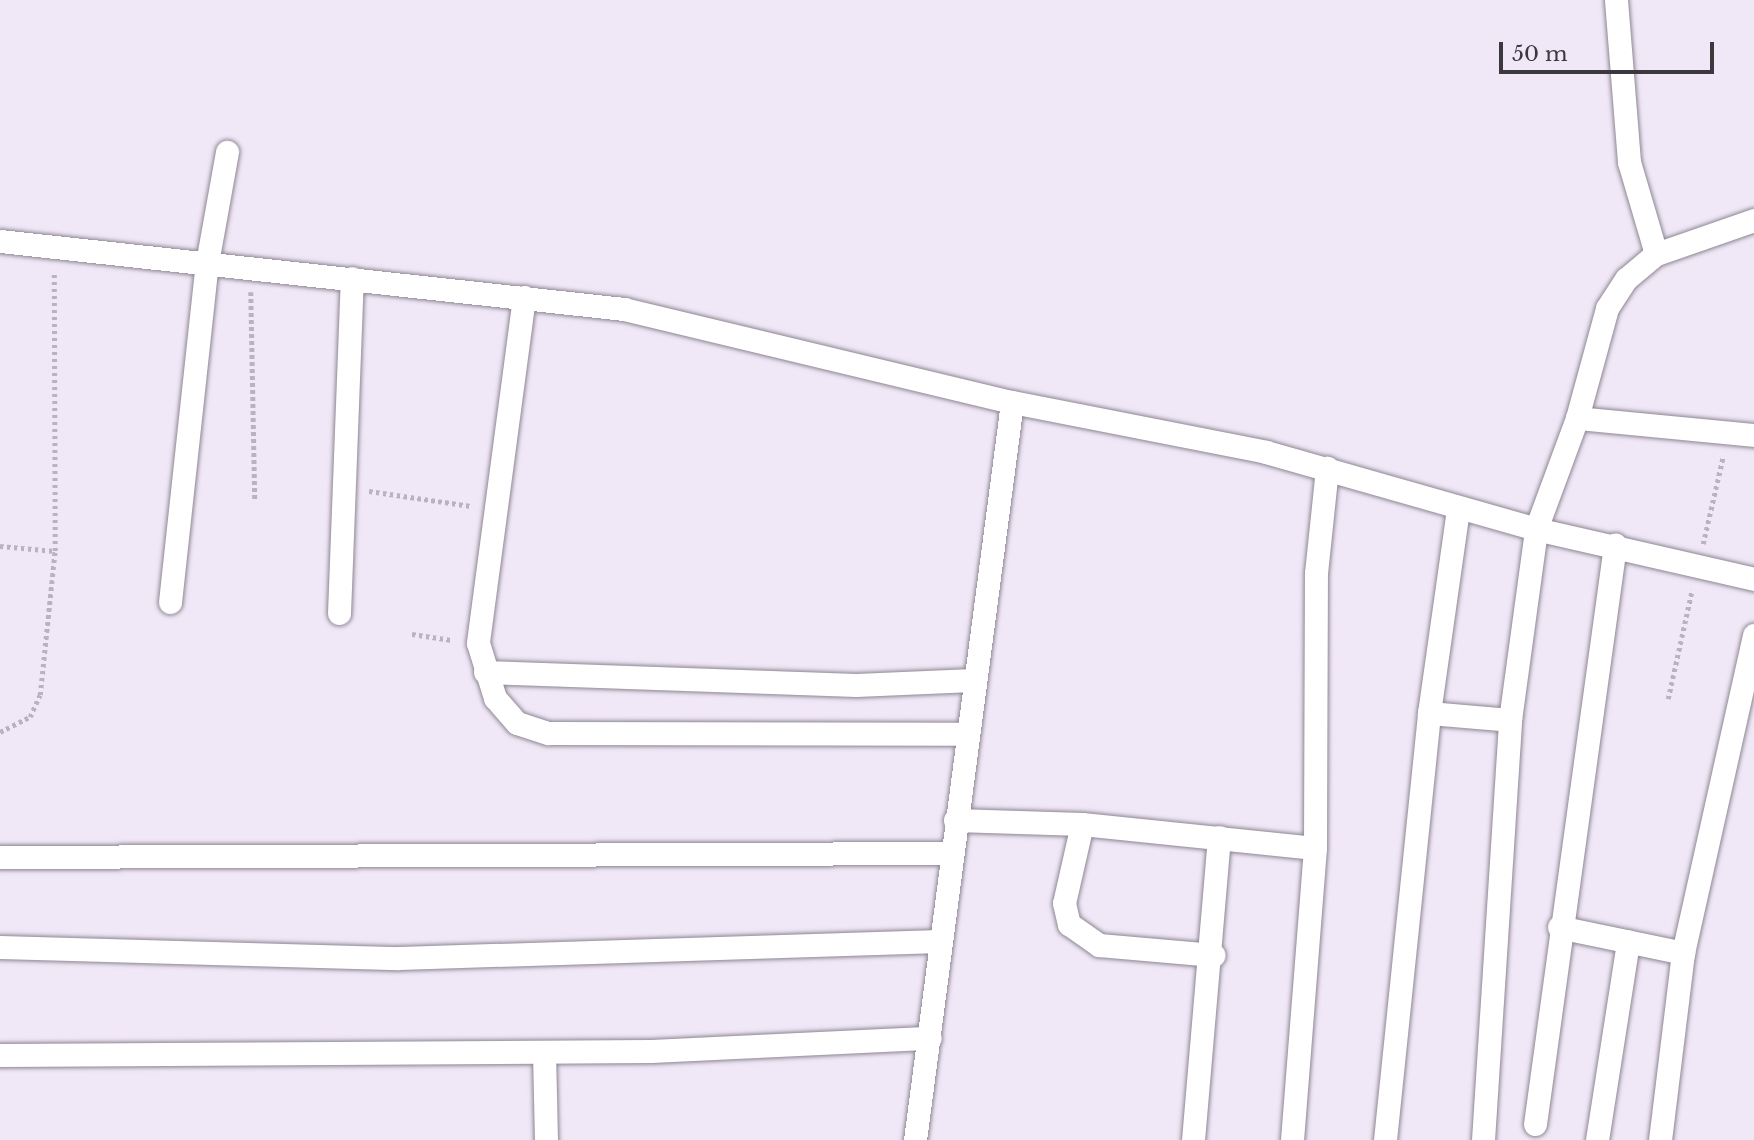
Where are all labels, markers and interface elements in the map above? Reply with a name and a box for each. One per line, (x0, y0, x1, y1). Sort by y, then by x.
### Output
scale bar (1502, 28, 1717, 72)
text: 50 m (1512, 41, 1567, 67)

